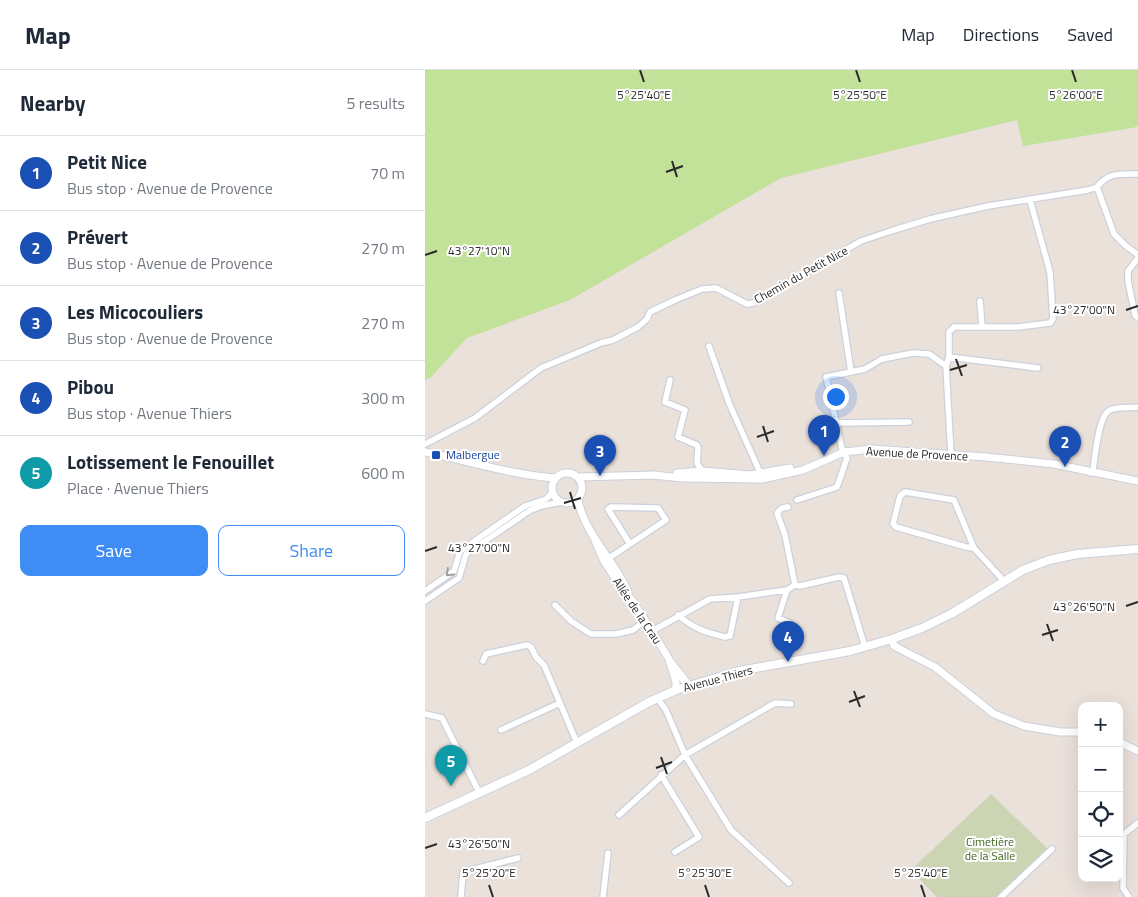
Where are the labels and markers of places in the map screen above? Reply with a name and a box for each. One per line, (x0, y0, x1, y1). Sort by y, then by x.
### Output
pin: 1 (808, 415, 840, 456)
pin: 2 (1049, 426, 1081, 467)
pin: 3 (584, 435, 616, 476)
place label: Malbergue (446, 445, 500, 464)
marker: Malbergue (430, 449, 442, 461)
pin: 4 (772, 621, 804, 662)
pin: 5 (435, 745, 467, 786)

